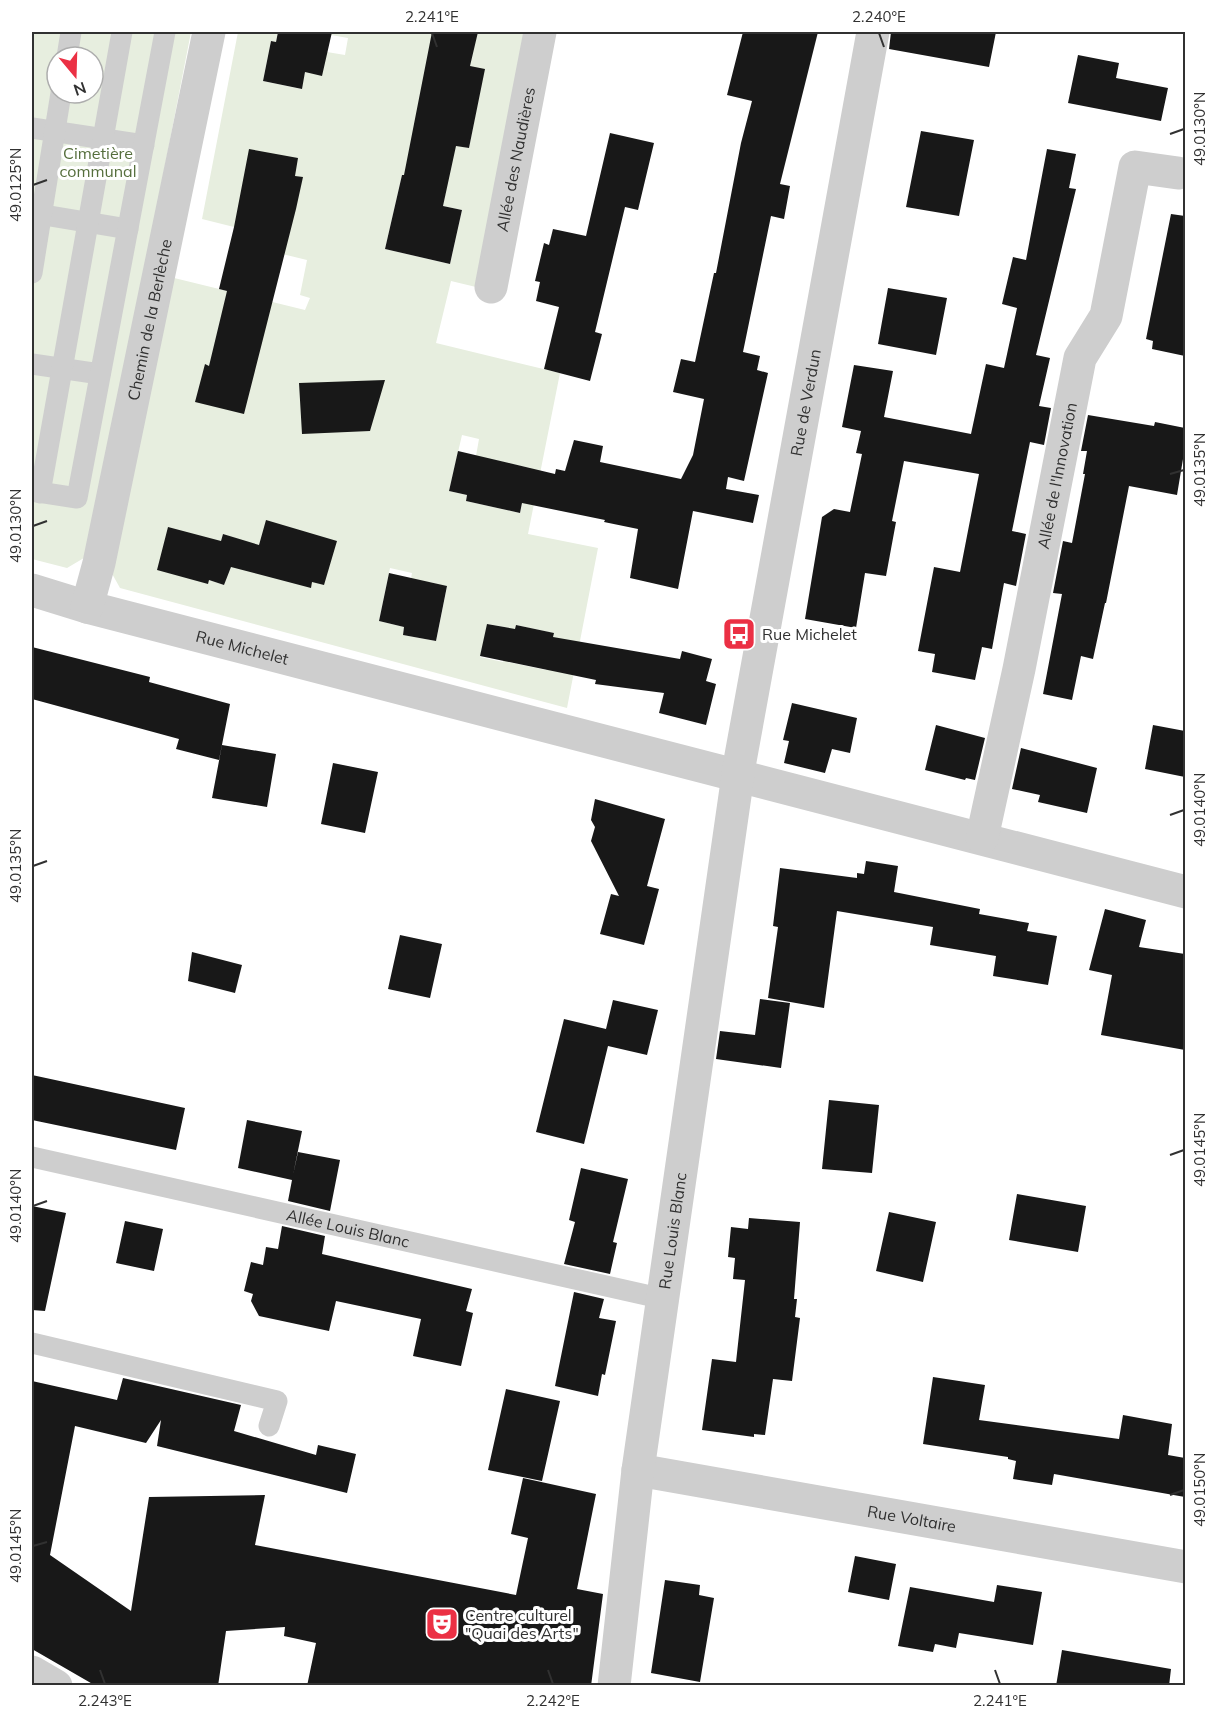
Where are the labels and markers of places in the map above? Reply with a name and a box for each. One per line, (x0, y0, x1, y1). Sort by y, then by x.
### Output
bus stop icon: Rue Michelet (721, 616, 757, 652)
place label: Rue Michelet (762, 624, 857, 644)
place label: Centre culturel "Quai des Arts" (465, 1605, 579, 1643)
theatre icon: Centre culturel "Quai des Arts" (424, 1606, 460, 1642)

